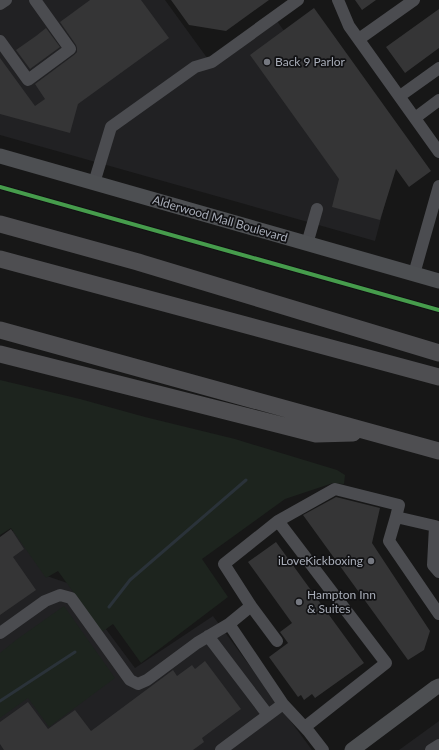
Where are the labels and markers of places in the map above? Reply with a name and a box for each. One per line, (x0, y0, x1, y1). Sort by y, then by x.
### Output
place label: Back 9 Parlor (275, 54, 346, 69)
marker: Back 9 Parlor (262, 57, 272, 67)
place label: iLoveKickboxing (278, 553, 363, 568)
marker: iLoveKickboxing (366, 556, 376, 566)
place label: Hampton Inn & Suites (307, 587, 376, 616)
marker: Hampton Inn & Suites (294, 597, 304, 607)

